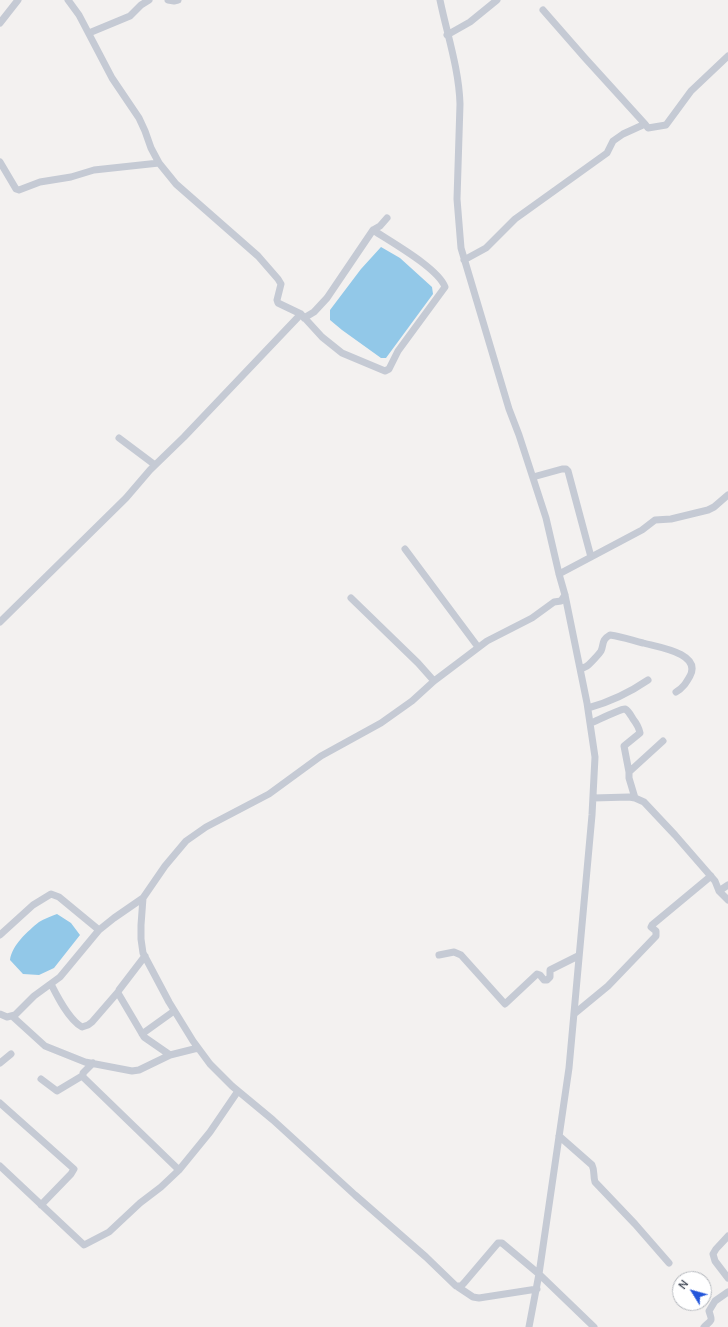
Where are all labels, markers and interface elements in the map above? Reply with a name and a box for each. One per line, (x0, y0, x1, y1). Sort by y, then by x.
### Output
north arrow (672, 1271, 712, 1311)
text: N (674, 1276, 691, 1292)

